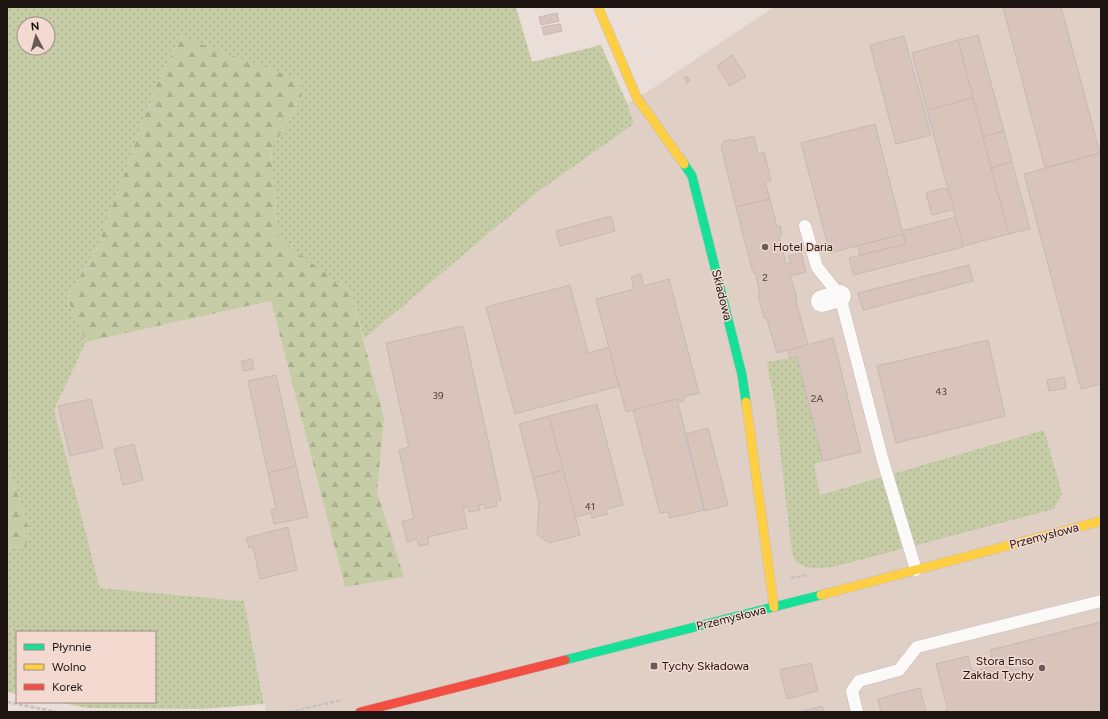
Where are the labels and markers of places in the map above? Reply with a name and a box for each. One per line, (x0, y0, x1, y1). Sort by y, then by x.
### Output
place label: Hotel Daria (773, 240, 833, 254)
marker: Hotel Daria (760, 242, 770, 252)
place label: Stora Enso Zakład Tychy (963, 654, 1035, 682)
place label: Tychy Składowa (662, 659, 749, 673)
marker: Tychy Składowa (649, 661, 659, 671)
marker: Stora Enso Zakład Tychy (1037, 663, 1047, 673)

